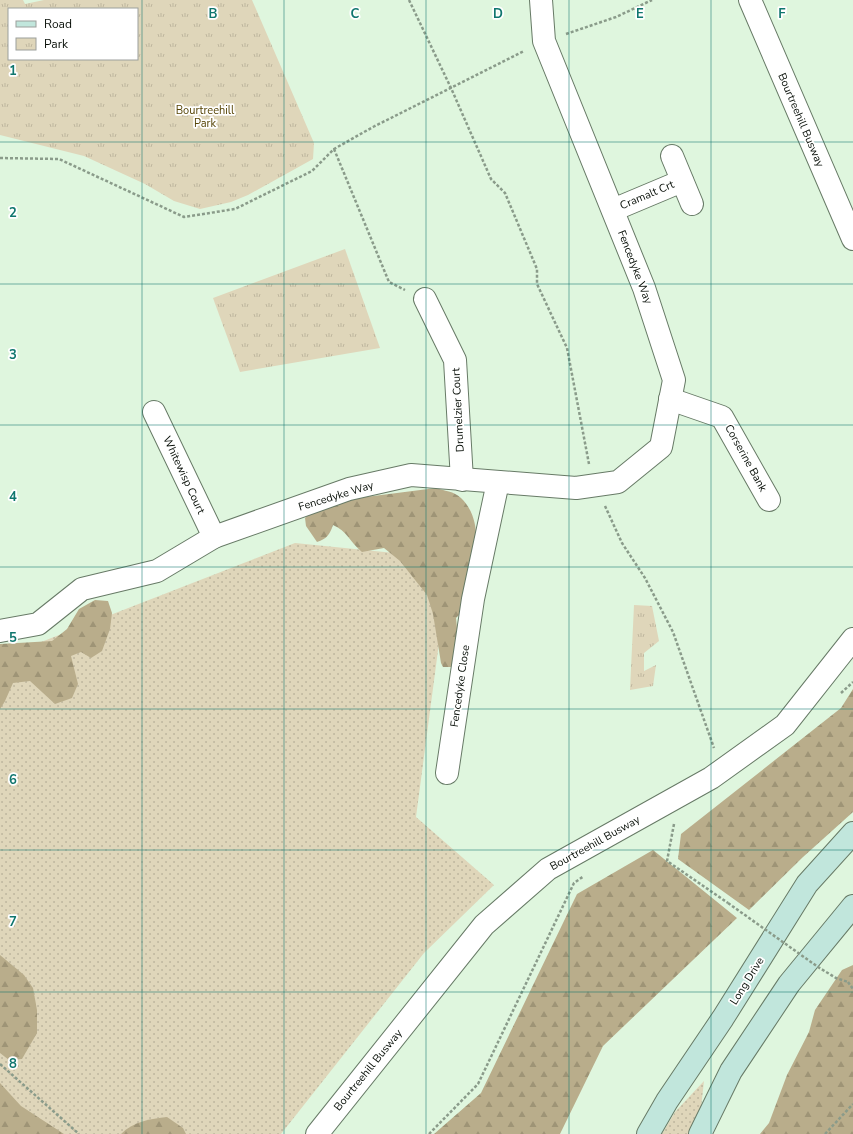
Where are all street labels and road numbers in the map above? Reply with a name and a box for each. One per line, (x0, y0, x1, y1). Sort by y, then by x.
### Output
street label: Bourtreehill Busway (774, 71, 828, 170)
street label: Cramalt Crt (618, 177, 677, 213)
street label: Fencedyke Way (614, 228, 656, 306)
street label: Drumelzier Court (448, 367, 468, 453)
street label: Corserine Bank (721, 422, 771, 495)
street label: Whitewisp Court (159, 434, 209, 516)
street label: Fencedyke Way (297, 477, 376, 515)
street label: Fencedyke Close (447, 644, 473, 728)
street label: Bourtreehill Busway (547, 812, 643, 874)
street label: Long Drive (726, 954, 768, 1008)
street label: Bourtreehill Busway (330, 1026, 406, 1114)

